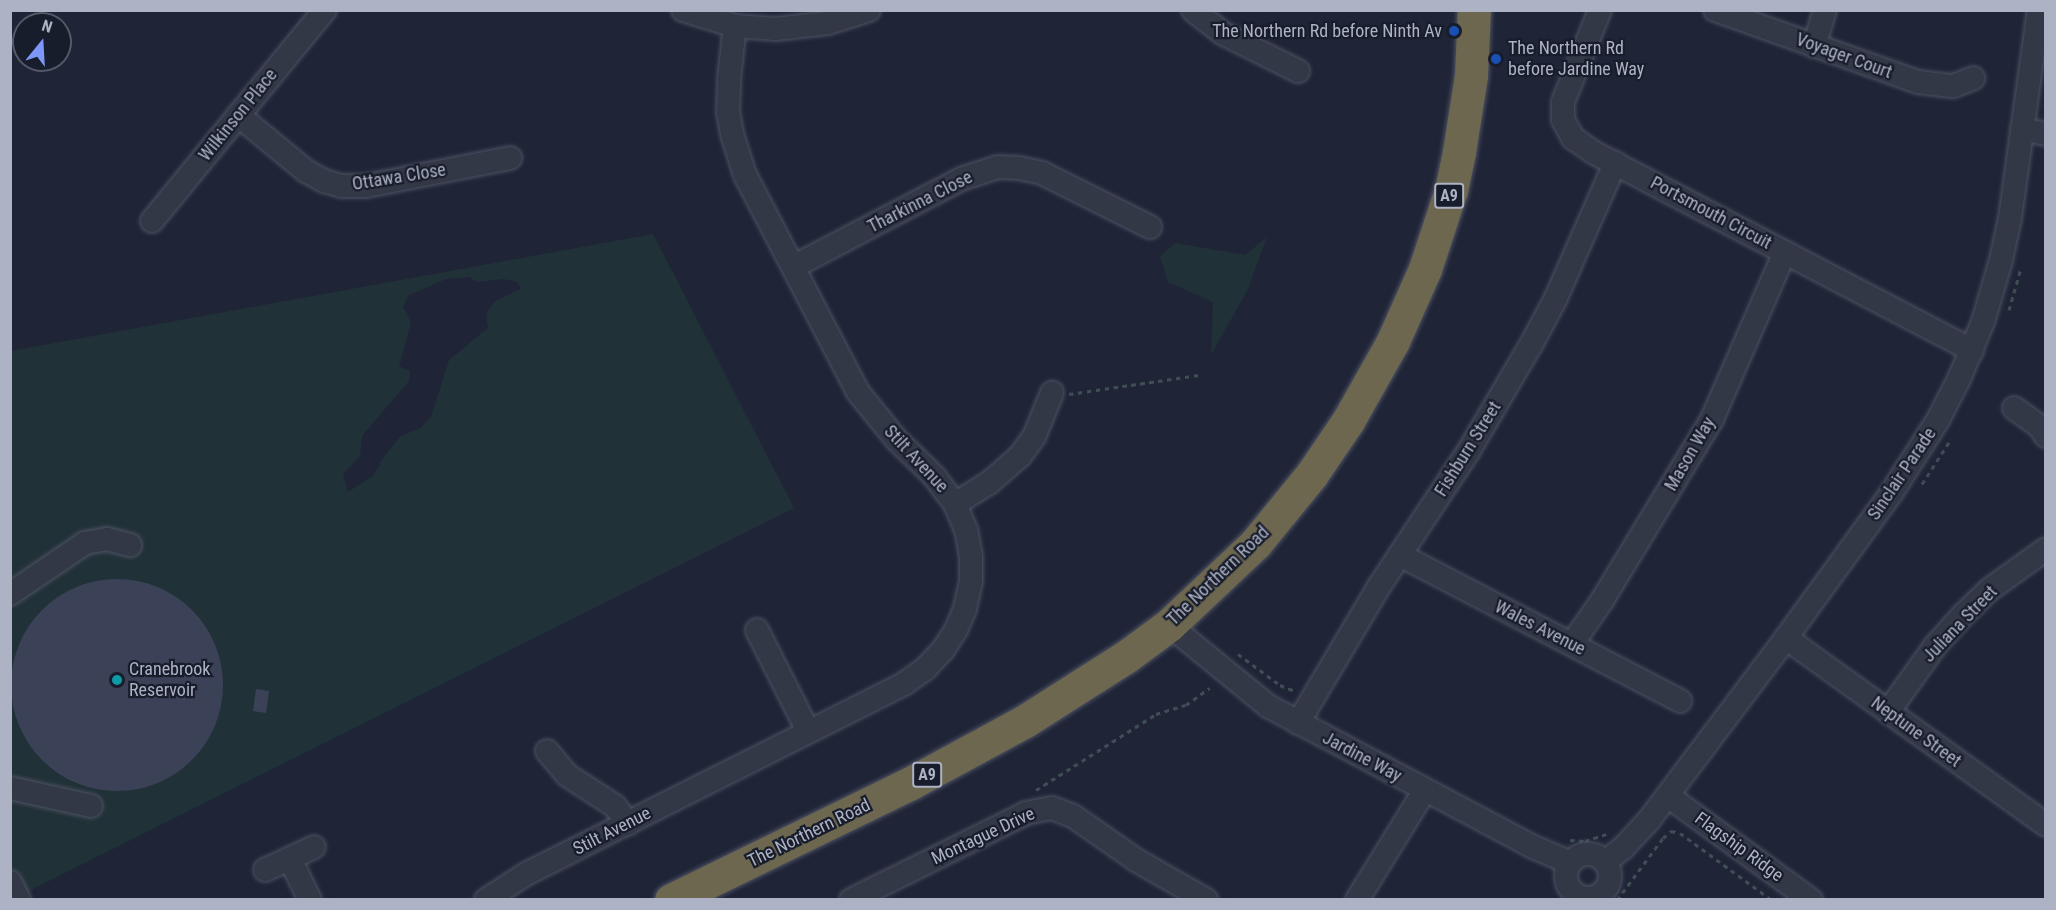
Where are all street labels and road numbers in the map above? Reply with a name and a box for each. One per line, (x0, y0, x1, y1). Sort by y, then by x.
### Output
street label: Voyager Court (1793, 29, 1895, 83)
street label: Wilkinson Place (194, 64, 282, 166)
street label: Ottawa Close (351, 159, 447, 195)
street label: Tharkinna Close (864, 166, 976, 238)
street label: Portsmouth Circuit (1647, 172, 1775, 254)
road number: A9 (1434, 183, 1464, 209)
street label: Fishburn Street (1430, 398, 1506, 500)
street label: Mason Way (1660, 413, 1720, 495)
street label: Stilt Avenue (879, 421, 953, 497)
street label: Sinclair Parade (1863, 424, 1941, 524)
street label: The Northern Road (1162, 522, 1274, 630)
street label: Juliana Street (1918, 581, 2002, 667)
street label: Wales Avenue (1491, 596, 1589, 660)
street label: Neptune Street (1867, 692, 1965, 772)
street label: Jardine Way (1319, 727, 1405, 787)
road number: A9 (912, 762, 942, 788)
street label: The Northern Road (744, 794, 874, 872)
street label: Stilt Avenue (570, 802, 654, 860)
street label: Montague Drive (928, 803, 1038, 869)
street label: Flagship Ridge (1690, 808, 1788, 886)

